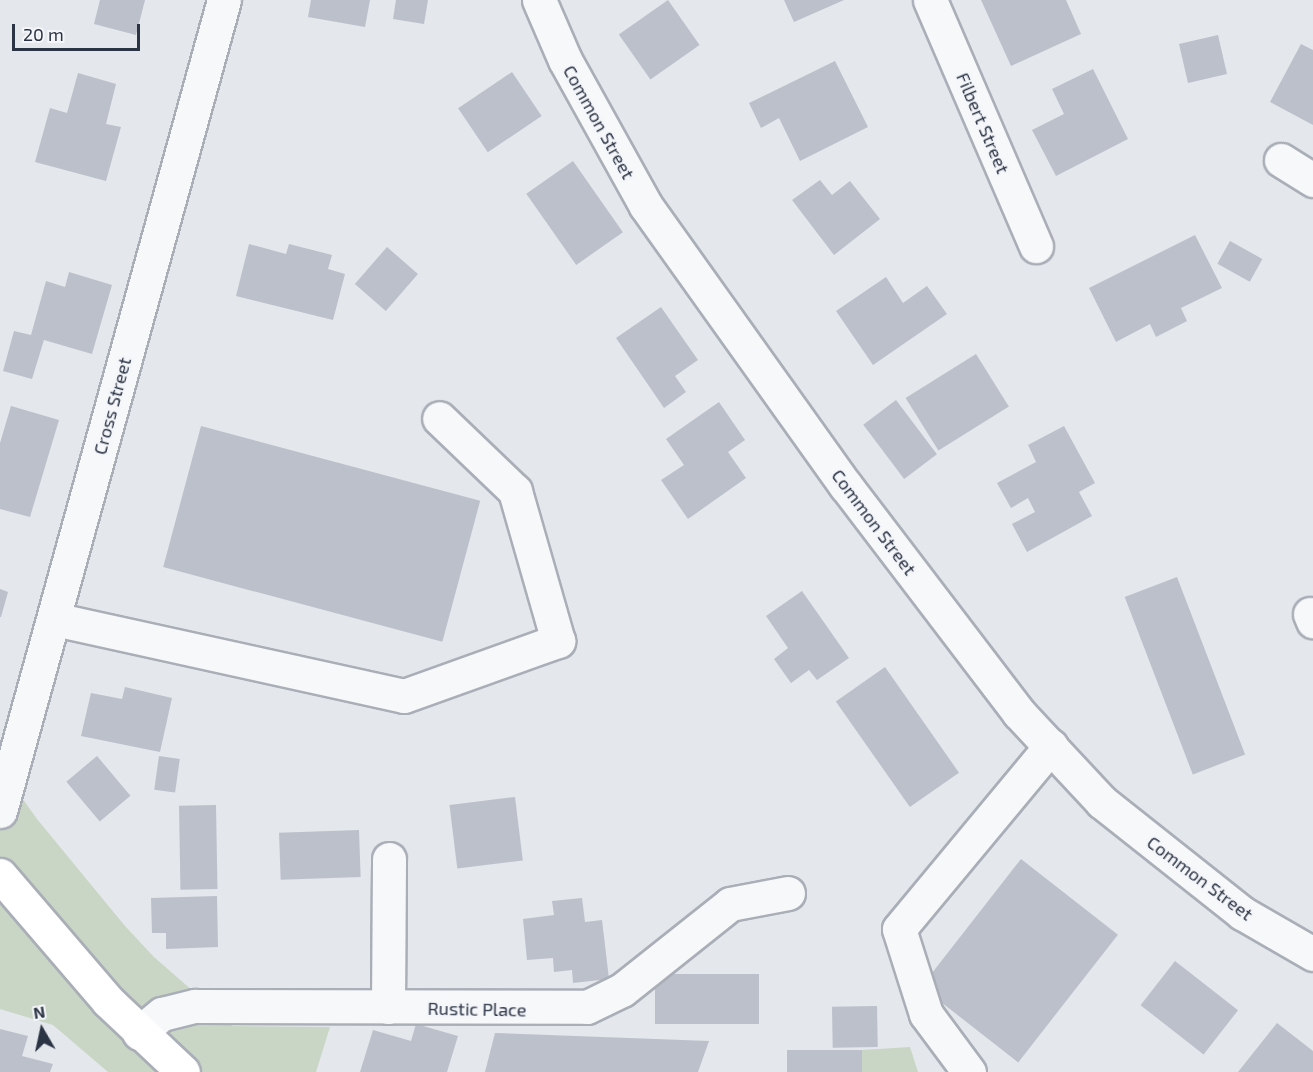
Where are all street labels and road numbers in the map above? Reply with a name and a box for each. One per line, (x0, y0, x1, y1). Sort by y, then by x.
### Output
street label: Common Street (559, 61, 639, 183)
street label: Filbert Street (952, 69, 1014, 177)
street label: Cross Street (89, 355, 135, 457)
street label: Common Street (827, 465, 921, 579)
street label: Common Street (1143, 831, 1257, 925)
street label: Rustic Place (427, 997, 527, 1021)

